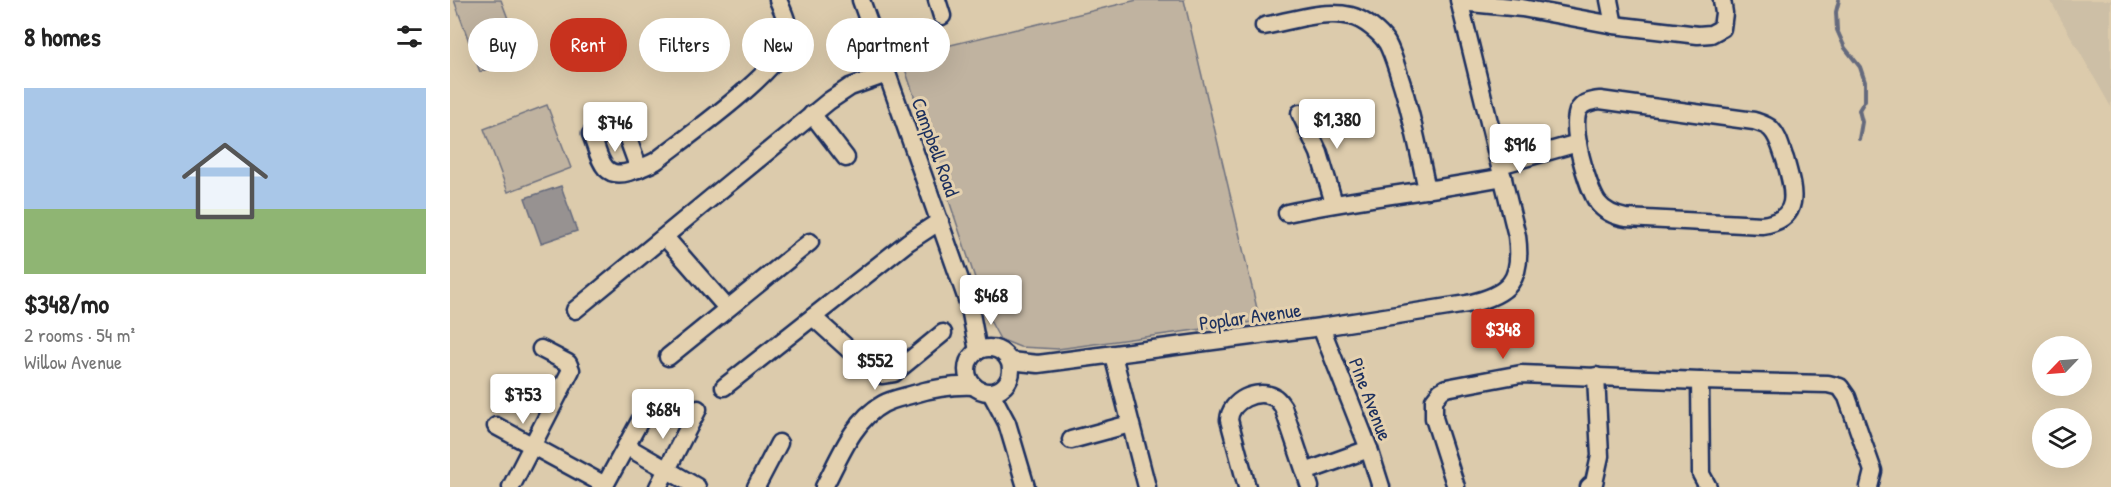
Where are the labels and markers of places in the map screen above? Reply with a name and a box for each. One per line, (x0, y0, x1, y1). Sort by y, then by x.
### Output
pin: $1,380 (1288, 99, 1386, 150)
pin: $746 (579, 102, 651, 153)
pin: $916 (1484, 124, 1556, 175)
pin: $468 (955, 275, 1027, 326)
pin: $348 (1467, 309, 1539, 360)
pin: $552 (839, 340, 911, 391)
pin: $753 (487, 374, 559, 425)
pin: $684 (627, 389, 699, 440)

